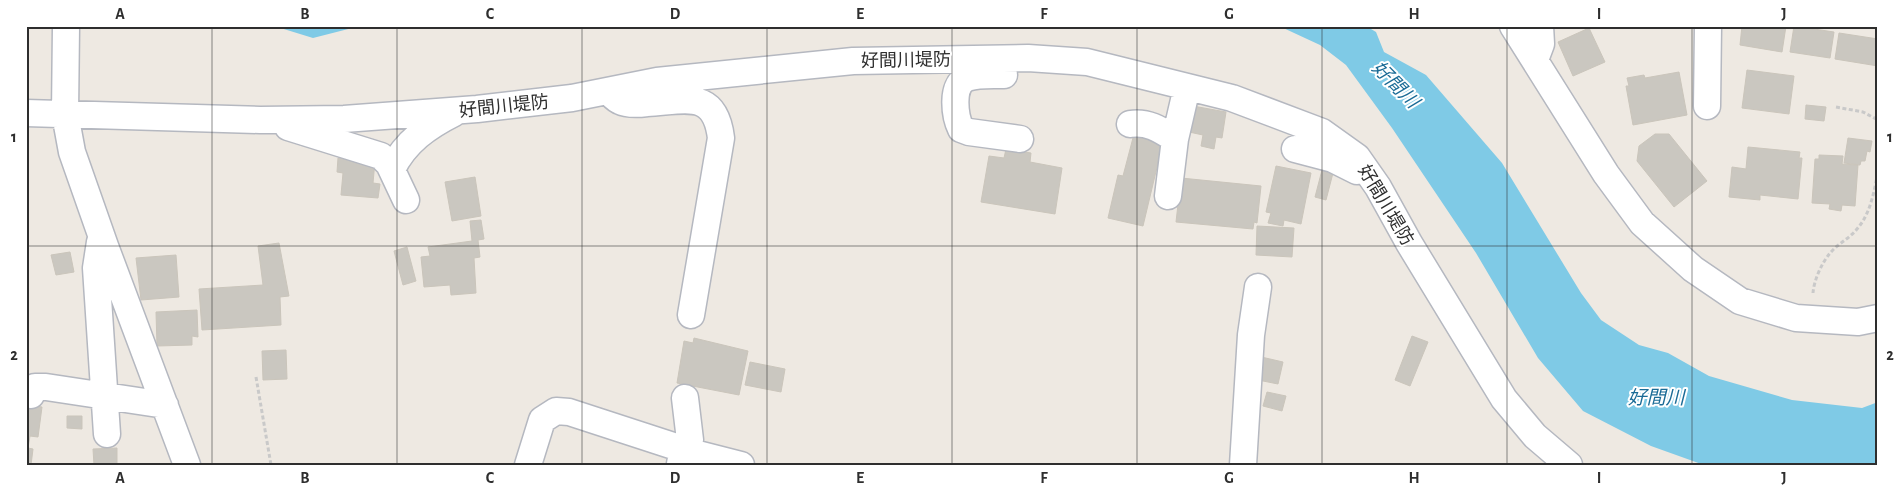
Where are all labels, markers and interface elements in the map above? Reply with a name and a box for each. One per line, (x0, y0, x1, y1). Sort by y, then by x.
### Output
text: A (115, 6, 125, 22)
text: B (300, 6, 310, 22)
text: C (486, 6, 495, 22)
text: D (670, 6, 681, 22)
text: E (856, 6, 864, 22)
text: F (1040, 6, 1048, 22)
text: G (1224, 6, 1234, 22)
text: H (1408, 6, 1420, 22)
text: I (1597, 6, 1601, 22)
text: J (1781, 6, 1787, 22)
street label: 好間川堤防 (861, 50, 951, 71)
water label: 好間川 (1368, 57, 1424, 113)
street label: 好間川堤防 (458, 92, 550, 121)
text: 1 (11, 129, 17, 145)
text: 1 (1887, 129, 1893, 145)
street label: 好間川堤防 (1354, 162, 1417, 249)
text: 2 (10, 347, 18, 363)
text: 2 (1886, 347, 1894, 363)
water label: 好間川 (1627, 388, 1686, 408)
text: A (115, 470, 125, 486)
text: B (300, 470, 310, 486)
text: C (486, 470, 495, 486)
text: D (670, 470, 681, 486)
text: E (856, 470, 864, 486)
text: F (1040, 470, 1048, 486)
text: G (1224, 470, 1234, 486)
text: H (1408, 470, 1420, 486)
text: I (1597, 470, 1601, 486)
text: J (1781, 470, 1787, 486)

